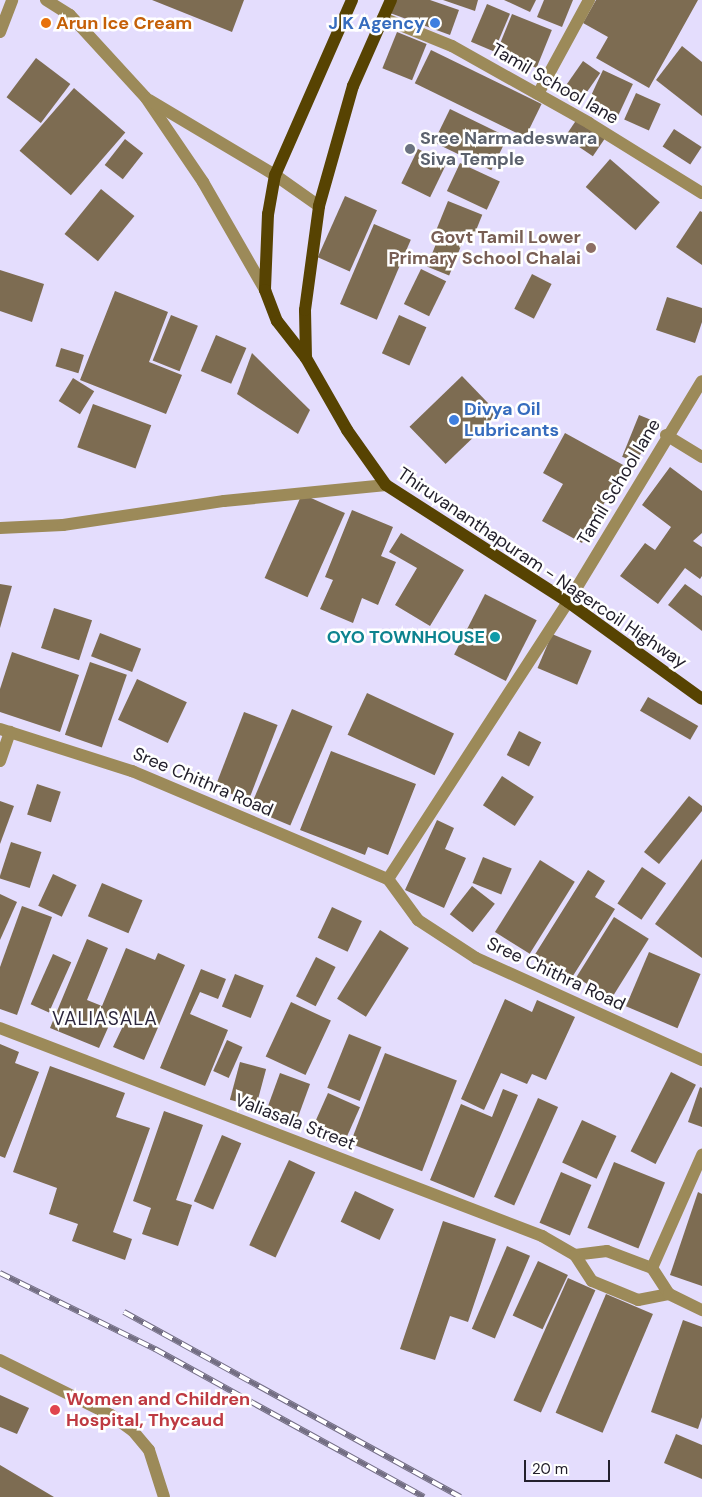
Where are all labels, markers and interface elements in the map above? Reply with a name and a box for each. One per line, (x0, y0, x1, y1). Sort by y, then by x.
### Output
place label: Arun Ice Cream (56, 12, 192, 34)
place label: J K Agency (328, 12, 425, 34)
marker: Arun Ice Cream (40, 17, 52, 29)
marker: J K Agency (429, 17, 441, 29)
street label: Tamil School lane (488, 39, 622, 129)
place label: Sree Narmadeswara Siva Temple (420, 128, 597, 170)
marker: Sree Narmadeswara Siva Temple (404, 143, 416, 155)
place label: Govt Tamil Lower Primary School Chalai (389, 227, 581, 270)
marker: Govt Tamil Lower Primary School Chalai (585, 242, 597, 254)
place label: Divya Oil Lubricants (464, 399, 559, 442)
marker: Divya Oil Lubricants (448, 414, 460, 426)
street label: Tamil School lane (573, 415, 665, 549)
street label: Thiruvananthapuram - Nagercoil Highway (393, 463, 691, 673)
place label: OYO TOWNHOUSE (327, 626, 485, 648)
marker: OYO TOWNHOUSE (489, 631, 501, 643)
street label: Sree Chithra Road (130, 743, 276, 821)
street label: Sree Chithra Road (483, 932, 629, 1016)
district label: VALIASALA (51, 1008, 159, 1030)
street label: Valiasala Street (232, 1089, 358, 1155)
place label: Women and Children Hospital, Thycaud (66, 1389, 250, 1432)
marker: Women and Children Hospital, Thycaud (48, 1403, 62, 1417)
scale bar (527, 1450, 613, 1482)
text: 20 m (532, 1459, 568, 1479)

